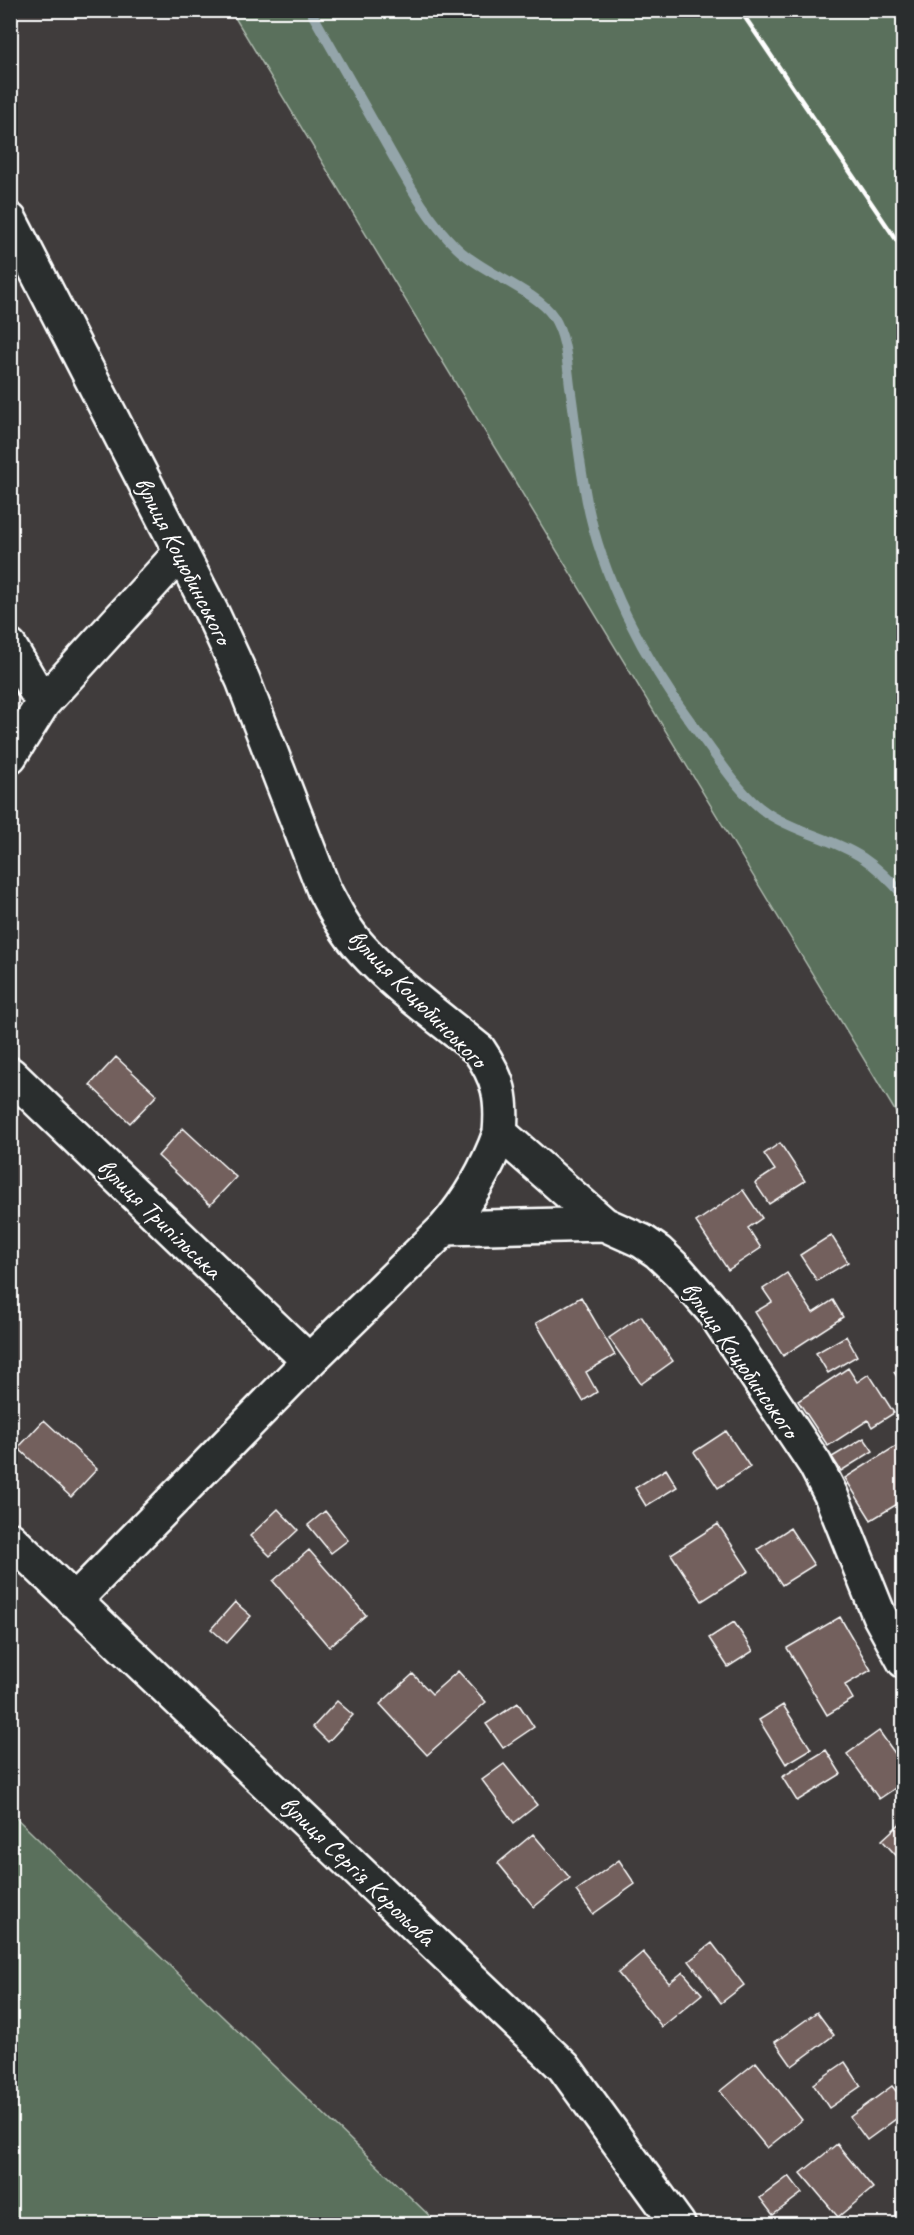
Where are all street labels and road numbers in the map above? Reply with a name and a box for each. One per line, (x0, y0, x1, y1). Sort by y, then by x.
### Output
street label: вулиця Коцюбинського (127, 471, 241, 652)
street label: вулиця Коцюбинського (341, 921, 497, 1077)
street label: вулиця Трипільська (90, 1150, 230, 1287)
street label: вулиця Коцюбинського (674, 1274, 809, 1447)
street label: вулиця Сергія Корольова (273, 1788, 444, 1954)

